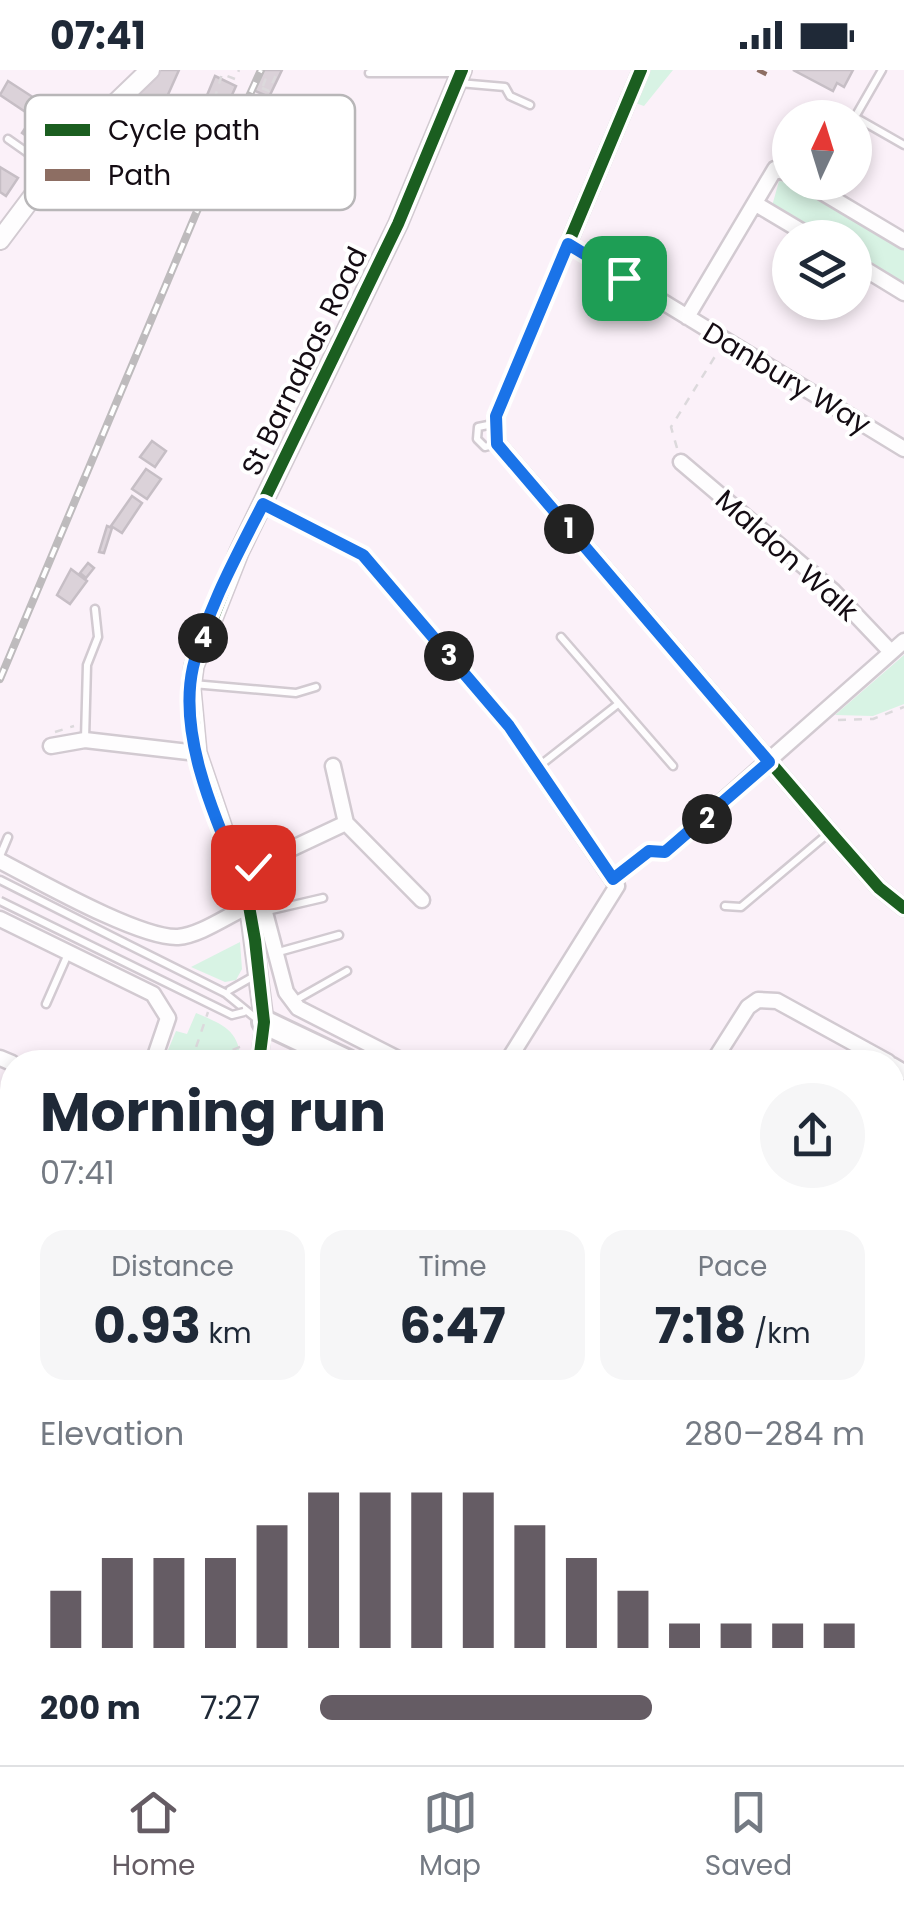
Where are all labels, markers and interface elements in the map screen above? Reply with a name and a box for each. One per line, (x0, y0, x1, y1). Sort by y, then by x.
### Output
text: 07:41 (50, 9, 146, 62)
legend (25, 95, 355, 210)
north arrow (772, 100, 872, 200)
map controls (772, 100, 872, 320)
text: Cycle path (108, 111, 260, 150)
text: Path (108, 156, 171, 195)
button: layers (772, 220, 872, 320)
pin (582, 236, 667, 321)
street label: St Barnabas Road (232, 240, 377, 482)
icon: arrive (597, 251, 652, 306)
street label: Danbury Way (696, 313, 878, 444)
street label: Maldon Walk (707, 481, 867, 630)
pin: 1 (544, 504, 594, 554)
text: 1 (564, 509, 574, 548)
pin: 4 (178, 613, 228, 663)
text: 4 (194, 618, 212, 657)
pin: 3 (424, 631, 474, 681)
text: 3 (441, 636, 457, 675)
pin: 2 (682, 794, 732, 844)
text: 2 (699, 799, 715, 838)
pin (211, 825, 296, 910)
icon: check (226, 840, 281, 895)
text: Morning run (40, 1073, 386, 1150)
button: share (760, 1083, 865, 1188)
text: 07:41 (40, 1150, 115, 1195)
text: Distance (111, 1247, 234, 1286)
text: Time (418, 1247, 487, 1286)
text: Pace (698, 1247, 767, 1286)
text: 0.93 (93, 1290, 201, 1361)
text: 6:47 (399, 1290, 506, 1361)
text: 7:18 (654, 1290, 747, 1361)
text: km (201, 1314, 252, 1353)
text: /km (747, 1314, 811, 1353)
text: Elevation (40, 1411, 184, 1456)
text: 280–284 m (684, 1411, 865, 1456)
text: 200 m (40, 1685, 141, 1730)
text: 7:27 (200, 1685, 260, 1730)
tab: Home (112, 1785, 195, 1887)
tab: Map (419, 1785, 481, 1887)
tab: Saved (705, 1785, 792, 1887)

